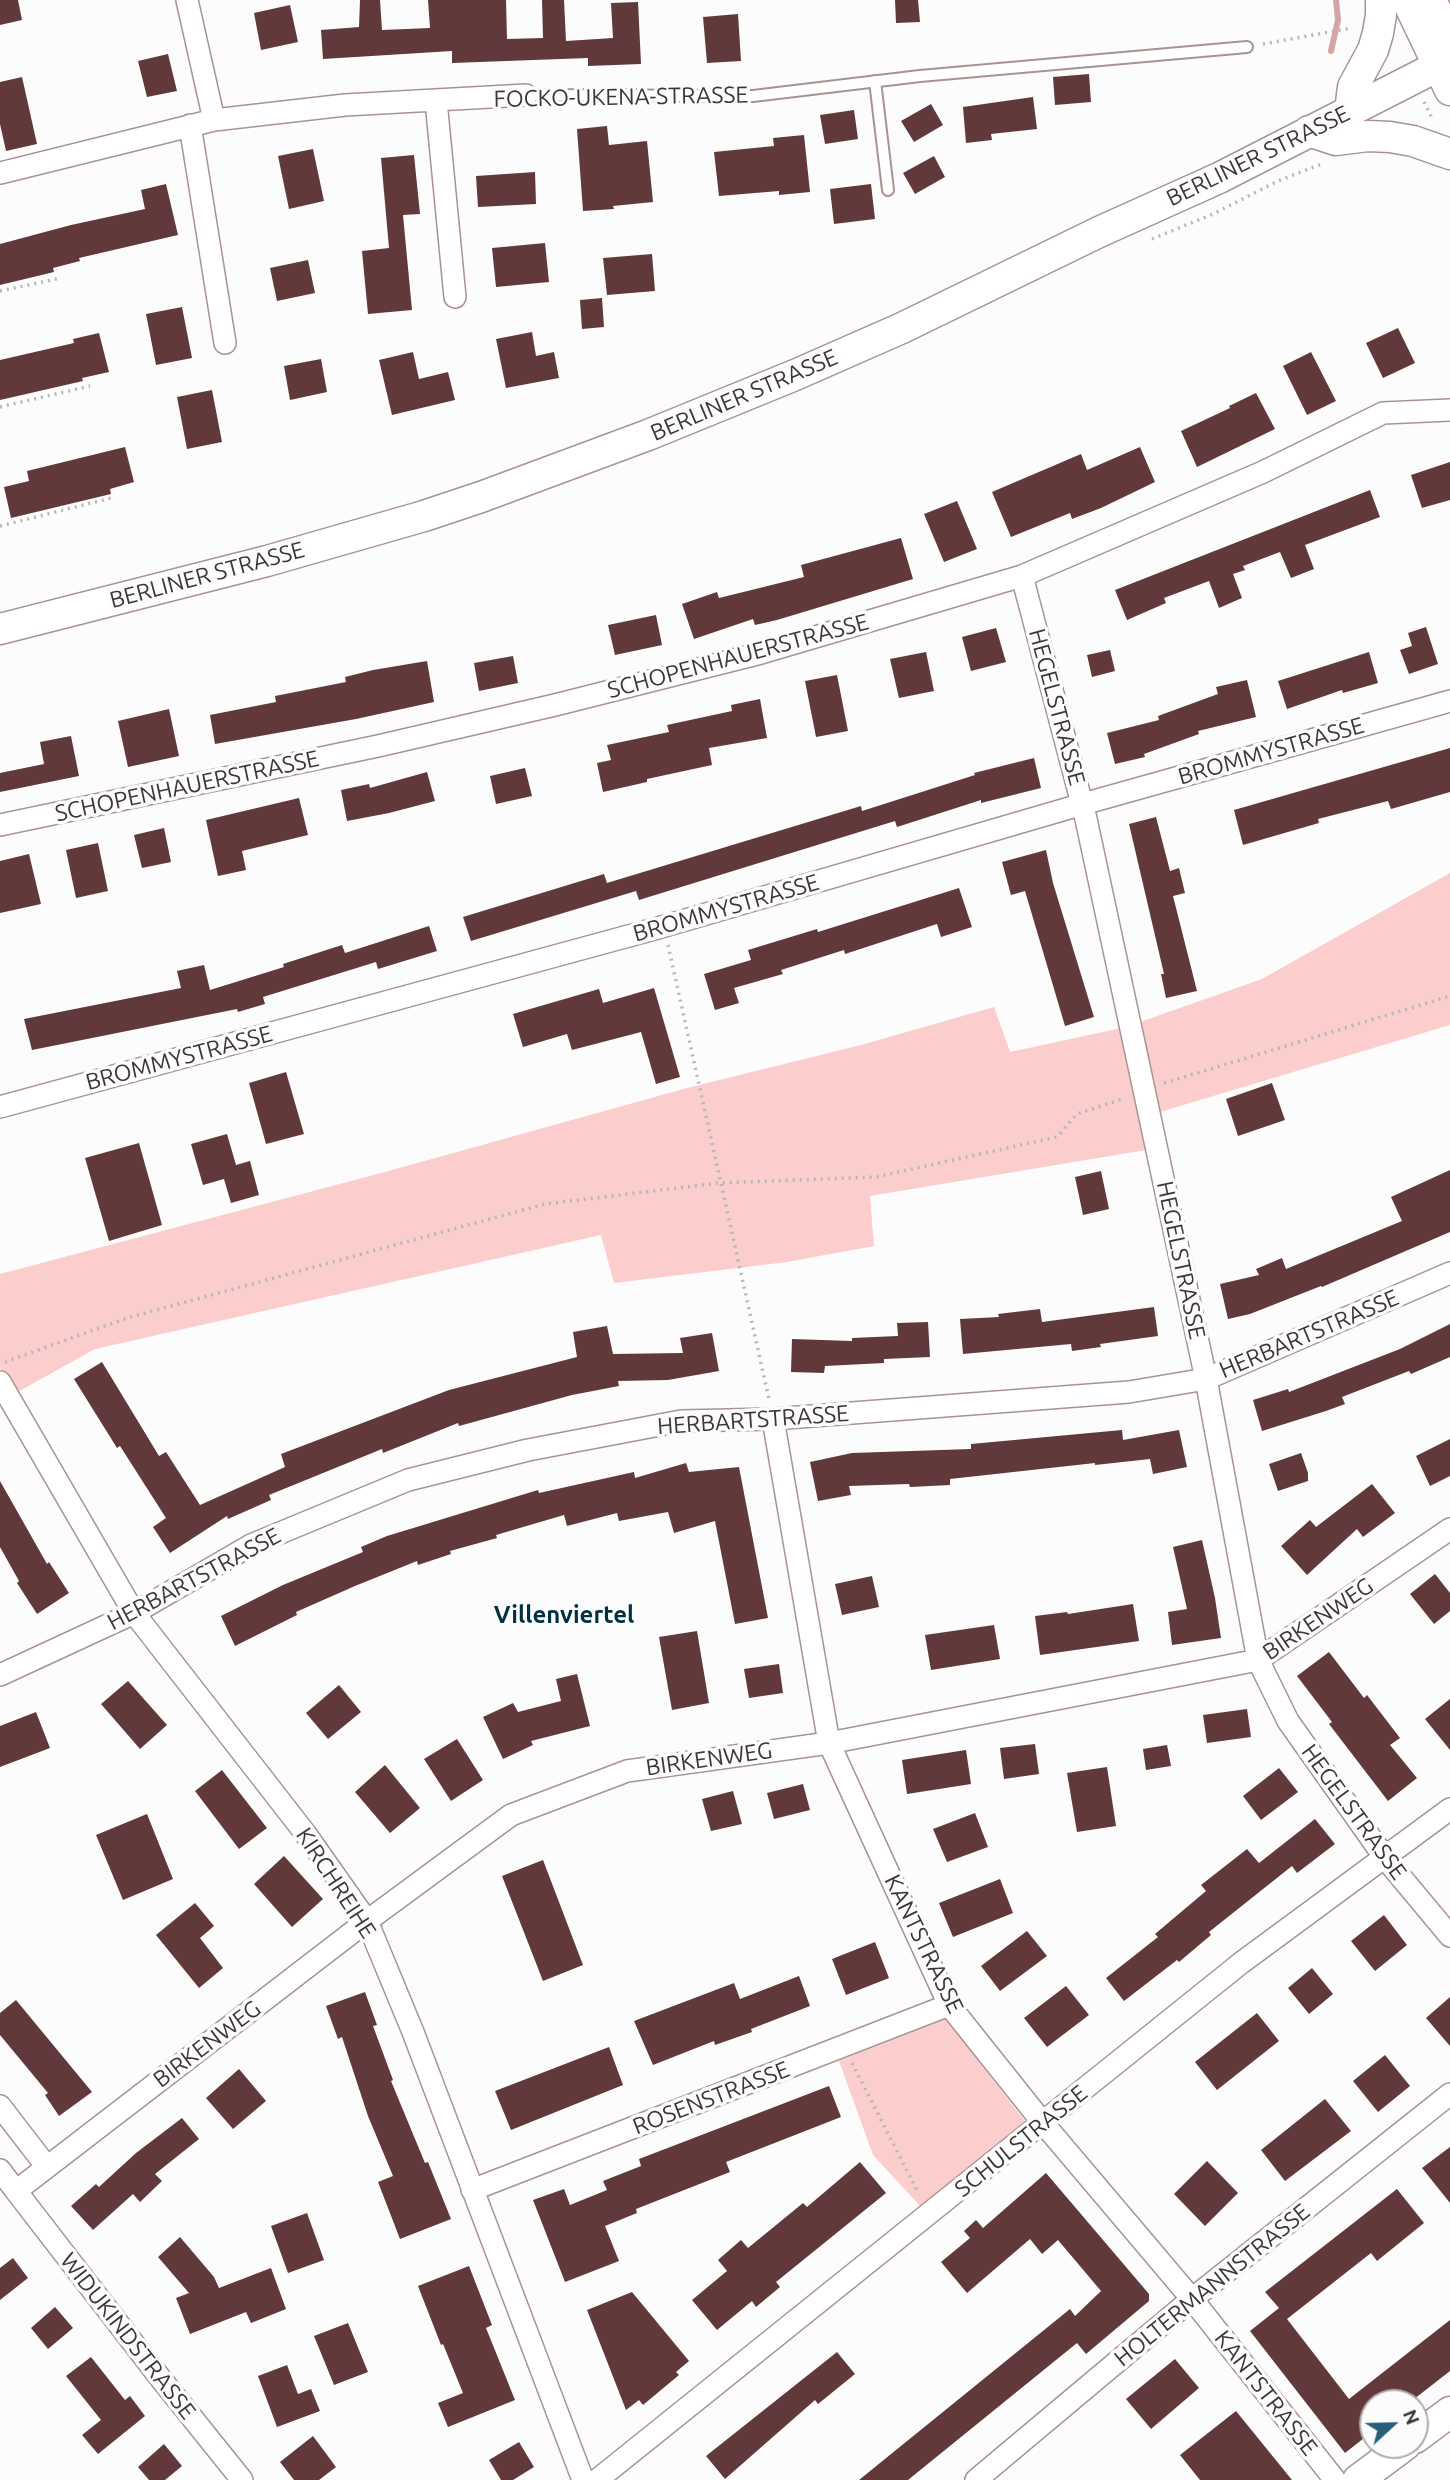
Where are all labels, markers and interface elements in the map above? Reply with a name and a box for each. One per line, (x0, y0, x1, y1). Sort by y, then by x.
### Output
street label: FOCKO-UKENA-STRASSE (493, 81, 749, 113)
street label: BERLINER STRASSE (1162, 100, 1354, 212)
street label: BERLINER STRASSE (646, 343, 842, 447)
street label: BERLINER STRASSE (107, 536, 307, 614)
street label: SCHOPENHAUERSTRASSE (604, 608, 872, 704)
street label: HEGELSTRASSE (1023, 626, 1091, 788)
street label: BROMMYSTRASSE (1175, 711, 1367, 791)
street label: SCHOPENHAUERSTRASSE (53, 745, 321, 827)
street label: BROMMYSTRASSE (630, 868, 822, 948)
street label: BROMMYSTRASSE (83, 1020, 275, 1096)
street label: HEGELSTRASSE (1151, 1178, 1211, 1342)
street label: HERBARTSTRASSE (1215, 1284, 1403, 1384)
street label: HERBARTSTRASSE (656, 1400, 850, 1440)
street label: HERBARTSTRASSE (103, 1522, 285, 1636)
street label: BIRKENWEG (1258, 1572, 1378, 1666)
district label: Villenviertel (494, 1601, 634, 1629)
street label: BIRKENWEG (644, 1736, 774, 1782)
street label: HEGELSTRASSE (1296, 1739, 1412, 1885)
street label: KIRCHREIHE (290, 1823, 382, 1943)
street label: KANTSTRASSE (878, 1870, 970, 2018)
street label: BIRKENWEG (148, 1995, 266, 2093)
street label: ROSENSTRASSE (629, 2055, 793, 2141)
street label: SCHULSTRASSE (949, 2079, 1093, 2203)
street label: HOLTERMANNSTRASSE (1109, 2198, 1315, 2372)
street label: WIDUKINDSTRASSE (54, 2247, 202, 2425)
street label: KANTSTRASSE (1209, 2325, 1323, 2461)
north arrow (1359, 2389, 1429, 2459)
text: N (1399, 2406, 1424, 2428)

